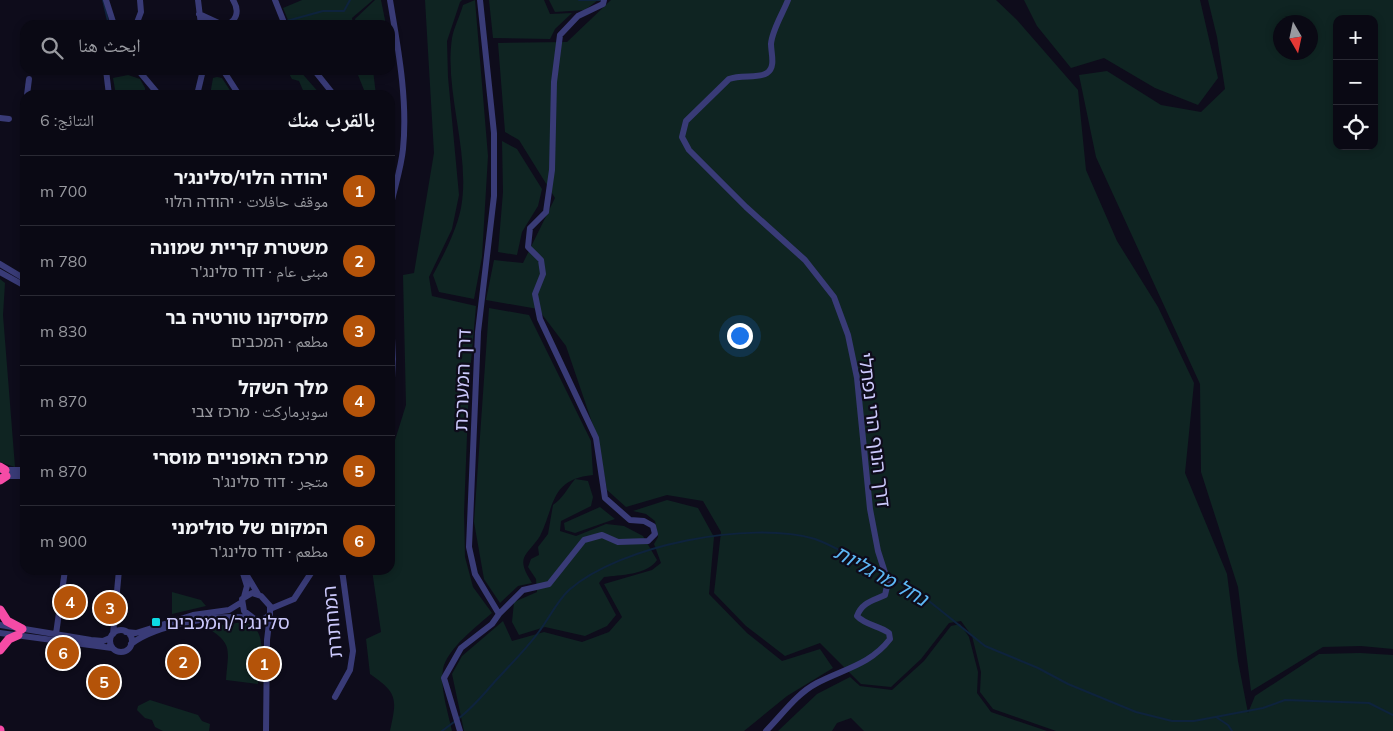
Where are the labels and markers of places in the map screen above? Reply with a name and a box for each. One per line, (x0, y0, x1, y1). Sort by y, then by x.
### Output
pin: 4 (54, 583, 86, 621)
pin: 3 (94, 589, 126, 627)
place label: סלינג׳ר/המכבים (166, 610, 290, 634)
marker: סלינג׳ר/המכבים (150, 616, 162, 628)
pin: 6 (47, 634, 79, 672)
pin: 2 (167, 643, 199, 681)
pin: 1 (248, 645, 280, 683)
pin: 5 (88, 663, 120, 701)

